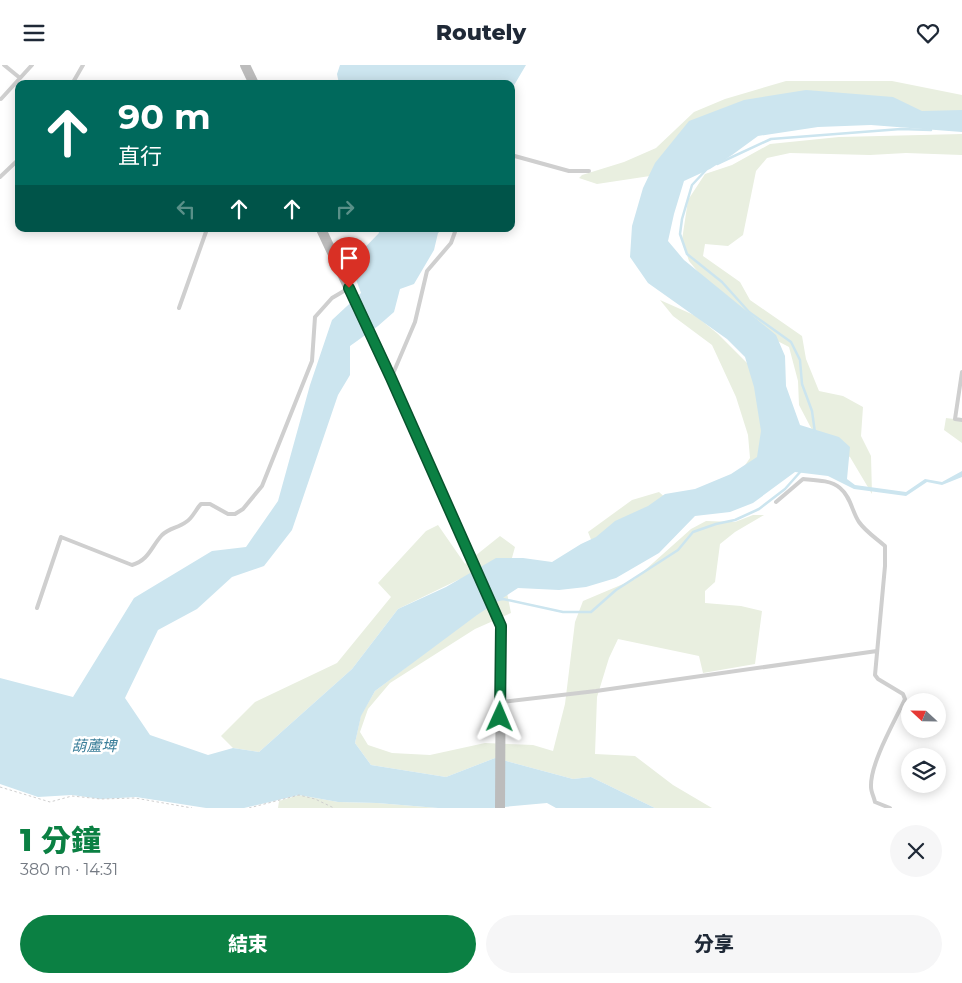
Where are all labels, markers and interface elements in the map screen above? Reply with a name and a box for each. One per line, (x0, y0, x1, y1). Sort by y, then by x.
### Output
icon: menu (20, 19, 48, 47)
text: Routely (436, 19, 526, 46)
icon: heart (914, 19, 942, 47)
text: 90 m (118, 95, 211, 138)
icon: ahead (35, 100, 100, 165)
text: 直行 (118, 143, 162, 170)
icon: left (172, 195, 200, 223)
icon: ahead (225, 195, 253, 223)
icon: ahead (278, 195, 306, 223)
icon: right (331, 195, 359, 223)
pin (328, 237, 370, 288)
icon: arrive (335, 244, 363, 272)
position arrow (473, 690, 525, 742)
north arrow (901, 693, 946, 737)
map controls (901, 693, 946, 793)
water label: 葫蘆埤 (71, 736, 118, 755)
button: layers (901, 748, 946, 793)
text: 1 分鐘 (20, 822, 101, 859)
button: close (890, 825, 942, 877)
text: 380 m · 14:31 (20, 860, 118, 879)
button: 結束 (20, 915, 476, 973)
button: 分享 (486, 915, 942, 973)

